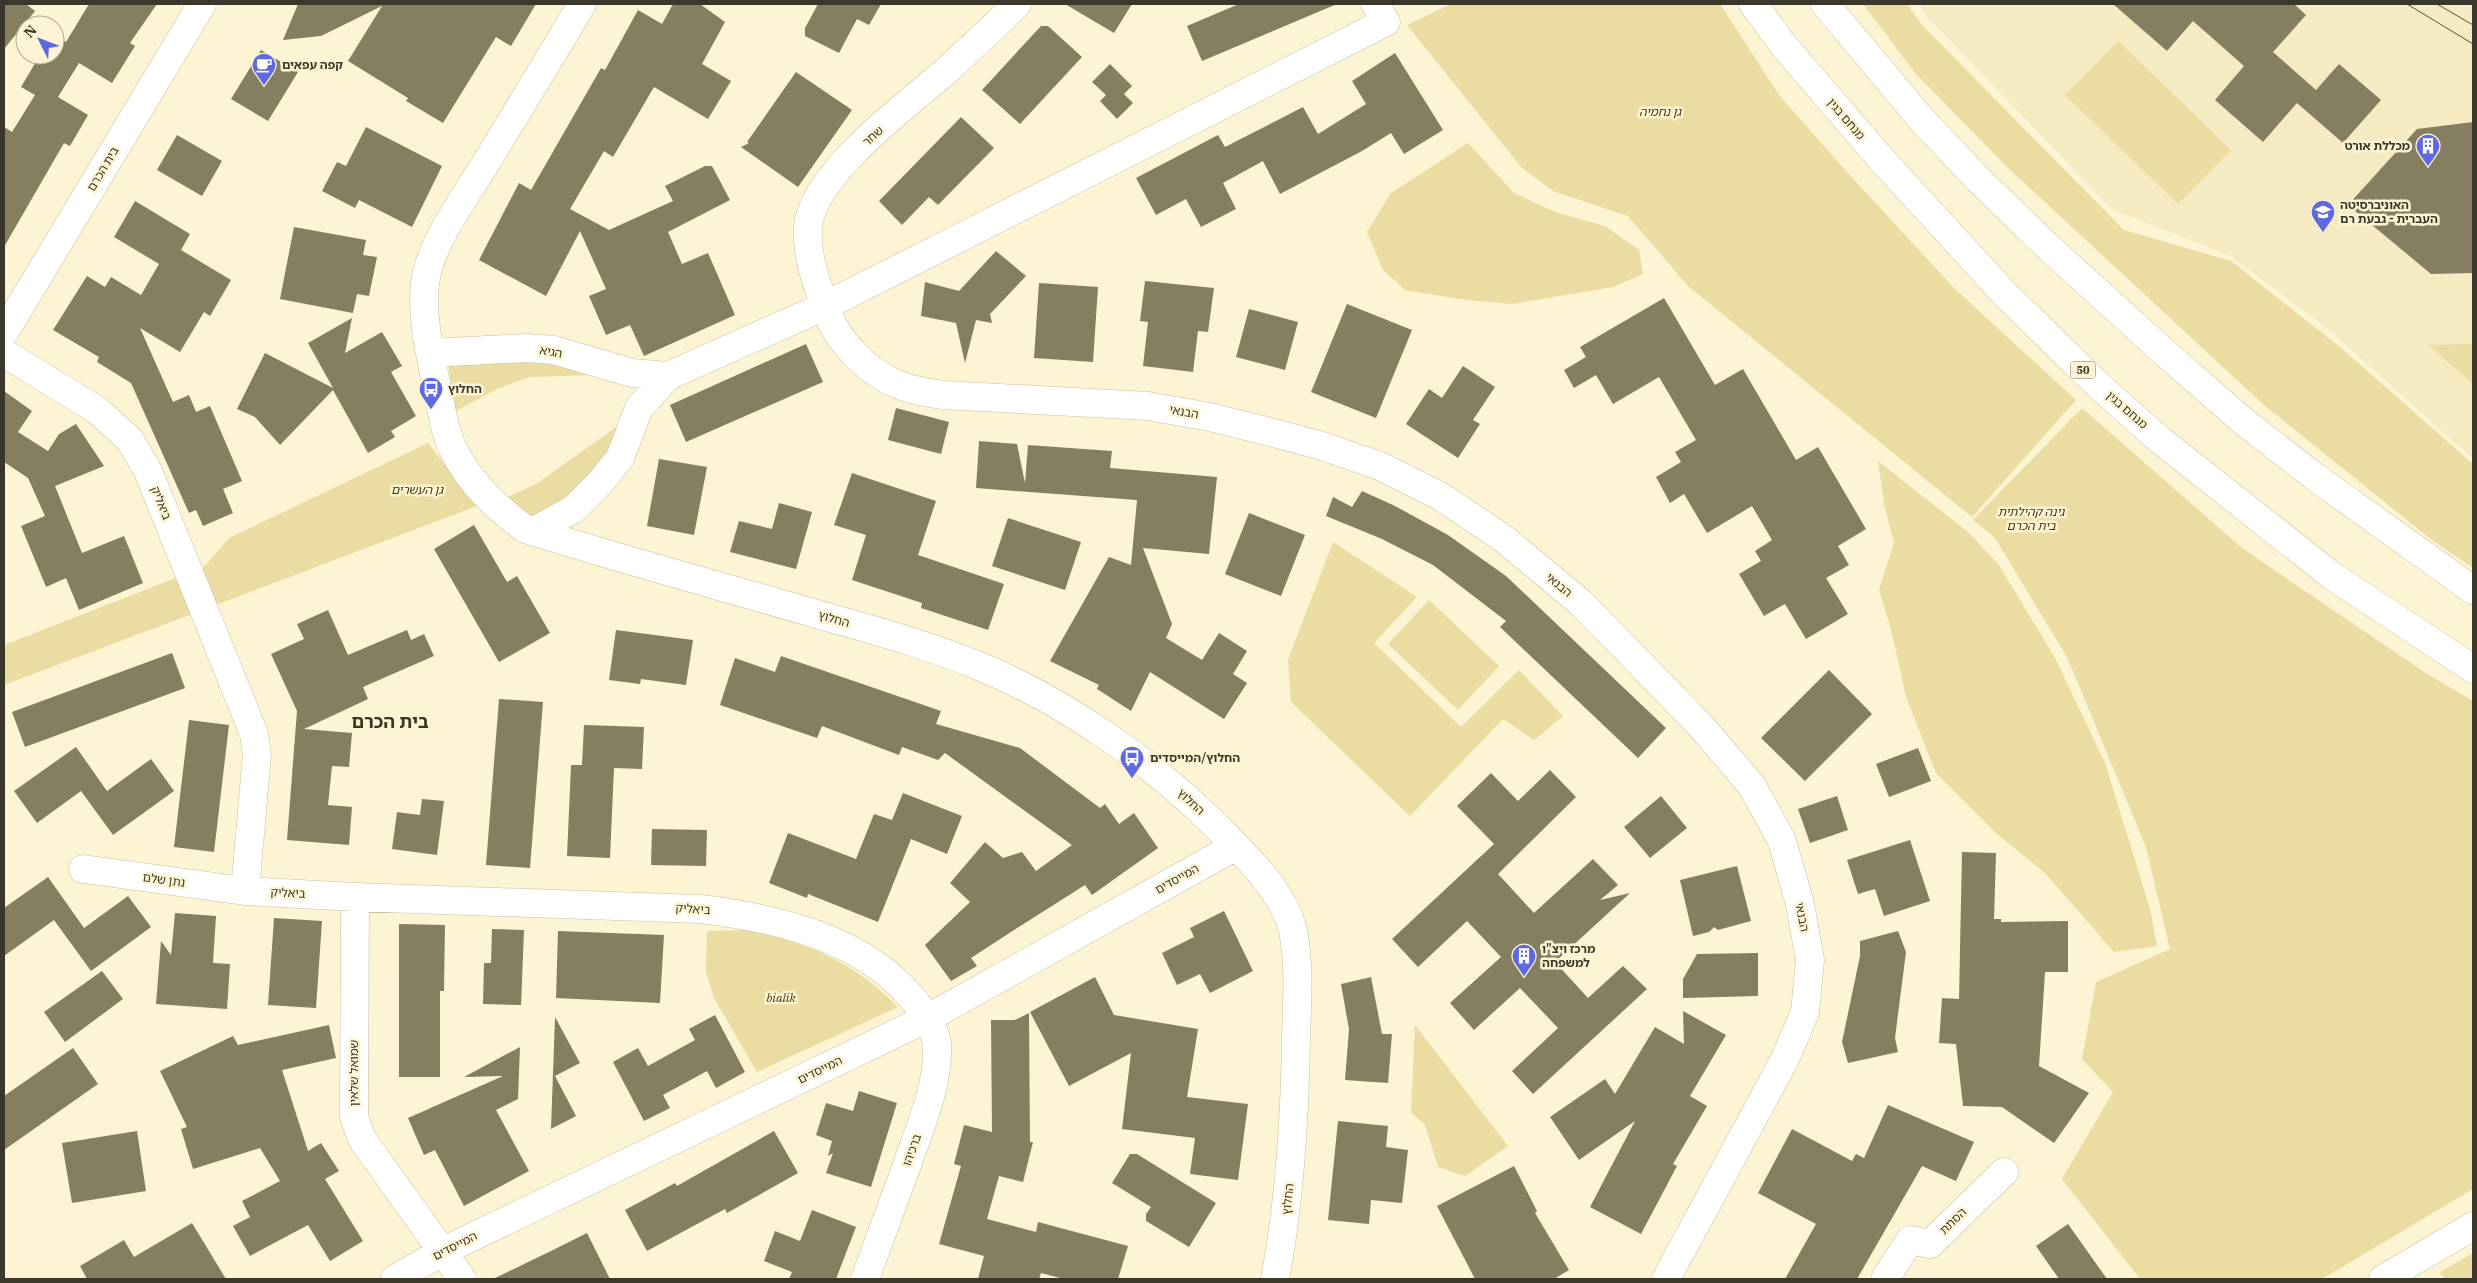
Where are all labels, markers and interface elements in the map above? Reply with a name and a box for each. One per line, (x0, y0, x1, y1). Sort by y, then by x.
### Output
north arrow (15, 15, 65, 65)
text: N (20, 21, 41, 41)
cafe icon: קפה עפאים (251, 52, 277, 86)
place label: קפה עפאים (282, 57, 343, 72)
street label: מנחם בגין (1824, 95, 1868, 142)
park label: גן נחמיה (1639, 104, 1683, 119)
street label: שחר (859, 122, 886, 149)
building icon: מכללת אורט (2415, 133, 2441, 167)
place label: מכללת אורט (2345, 138, 2411, 153)
street label: בית הכרם (83, 144, 122, 194)
place label: האוניברסיטה העברית - גבעת רם (2340, 197, 2438, 226)
school or university icon: האוניברסיטה העברית - גבעת רם (2310, 199, 2336, 233)
street label: הגיא (539, 342, 564, 361)
road number: 50 (2070, 362, 2096, 378)
bus stop icon: החלוץ (418, 376, 444, 410)
place label: החלוץ (448, 381, 482, 396)
street label: מנחם בגין (2104, 388, 2151, 432)
street label: הבנאי (1168, 402, 1200, 421)
park label: גן העשרים (391, 482, 444, 497)
street label: ביאליק (148, 484, 175, 522)
park label: גינה קהילתית בית הכרם (1998, 504, 2066, 533)
street label: הבנאי (1543, 569, 1576, 600)
street label: החלוץ (817, 607, 851, 630)
district label: בית הכרם (351, 710, 429, 733)
bus stop icon: החלוץ/המייסדים (1119, 745, 1145, 779)
place label: החלוץ/המייסדים (1150, 750, 1240, 765)
street label: החלוץ (1175, 785, 1208, 818)
street label: המייסדים (1152, 860, 1201, 897)
street label: נתן שלם (142, 869, 186, 890)
street label: ביאליק (270, 884, 306, 901)
street label: ביאליק (675, 900, 711, 917)
street label: הבנאי (1792, 901, 1813, 933)
place label: מרכז ויצ"ו למשפחה (1542, 941, 1596, 970)
building icon: מרכז ויצ"ו למשפחה (1511, 943, 1537, 977)
park label: bialik (766, 990, 796, 1005)
street label: שמואל שלאין (346, 1040, 361, 1106)
street label: המייסדים (795, 1052, 845, 1087)
street label: ברכיהו (899, 1132, 924, 1168)
street label: החלוץ (1278, 1182, 1297, 1215)
street label: הסתת (1936, 1204, 1969, 1237)
street label: המייסדים (430, 1228, 480, 1263)

